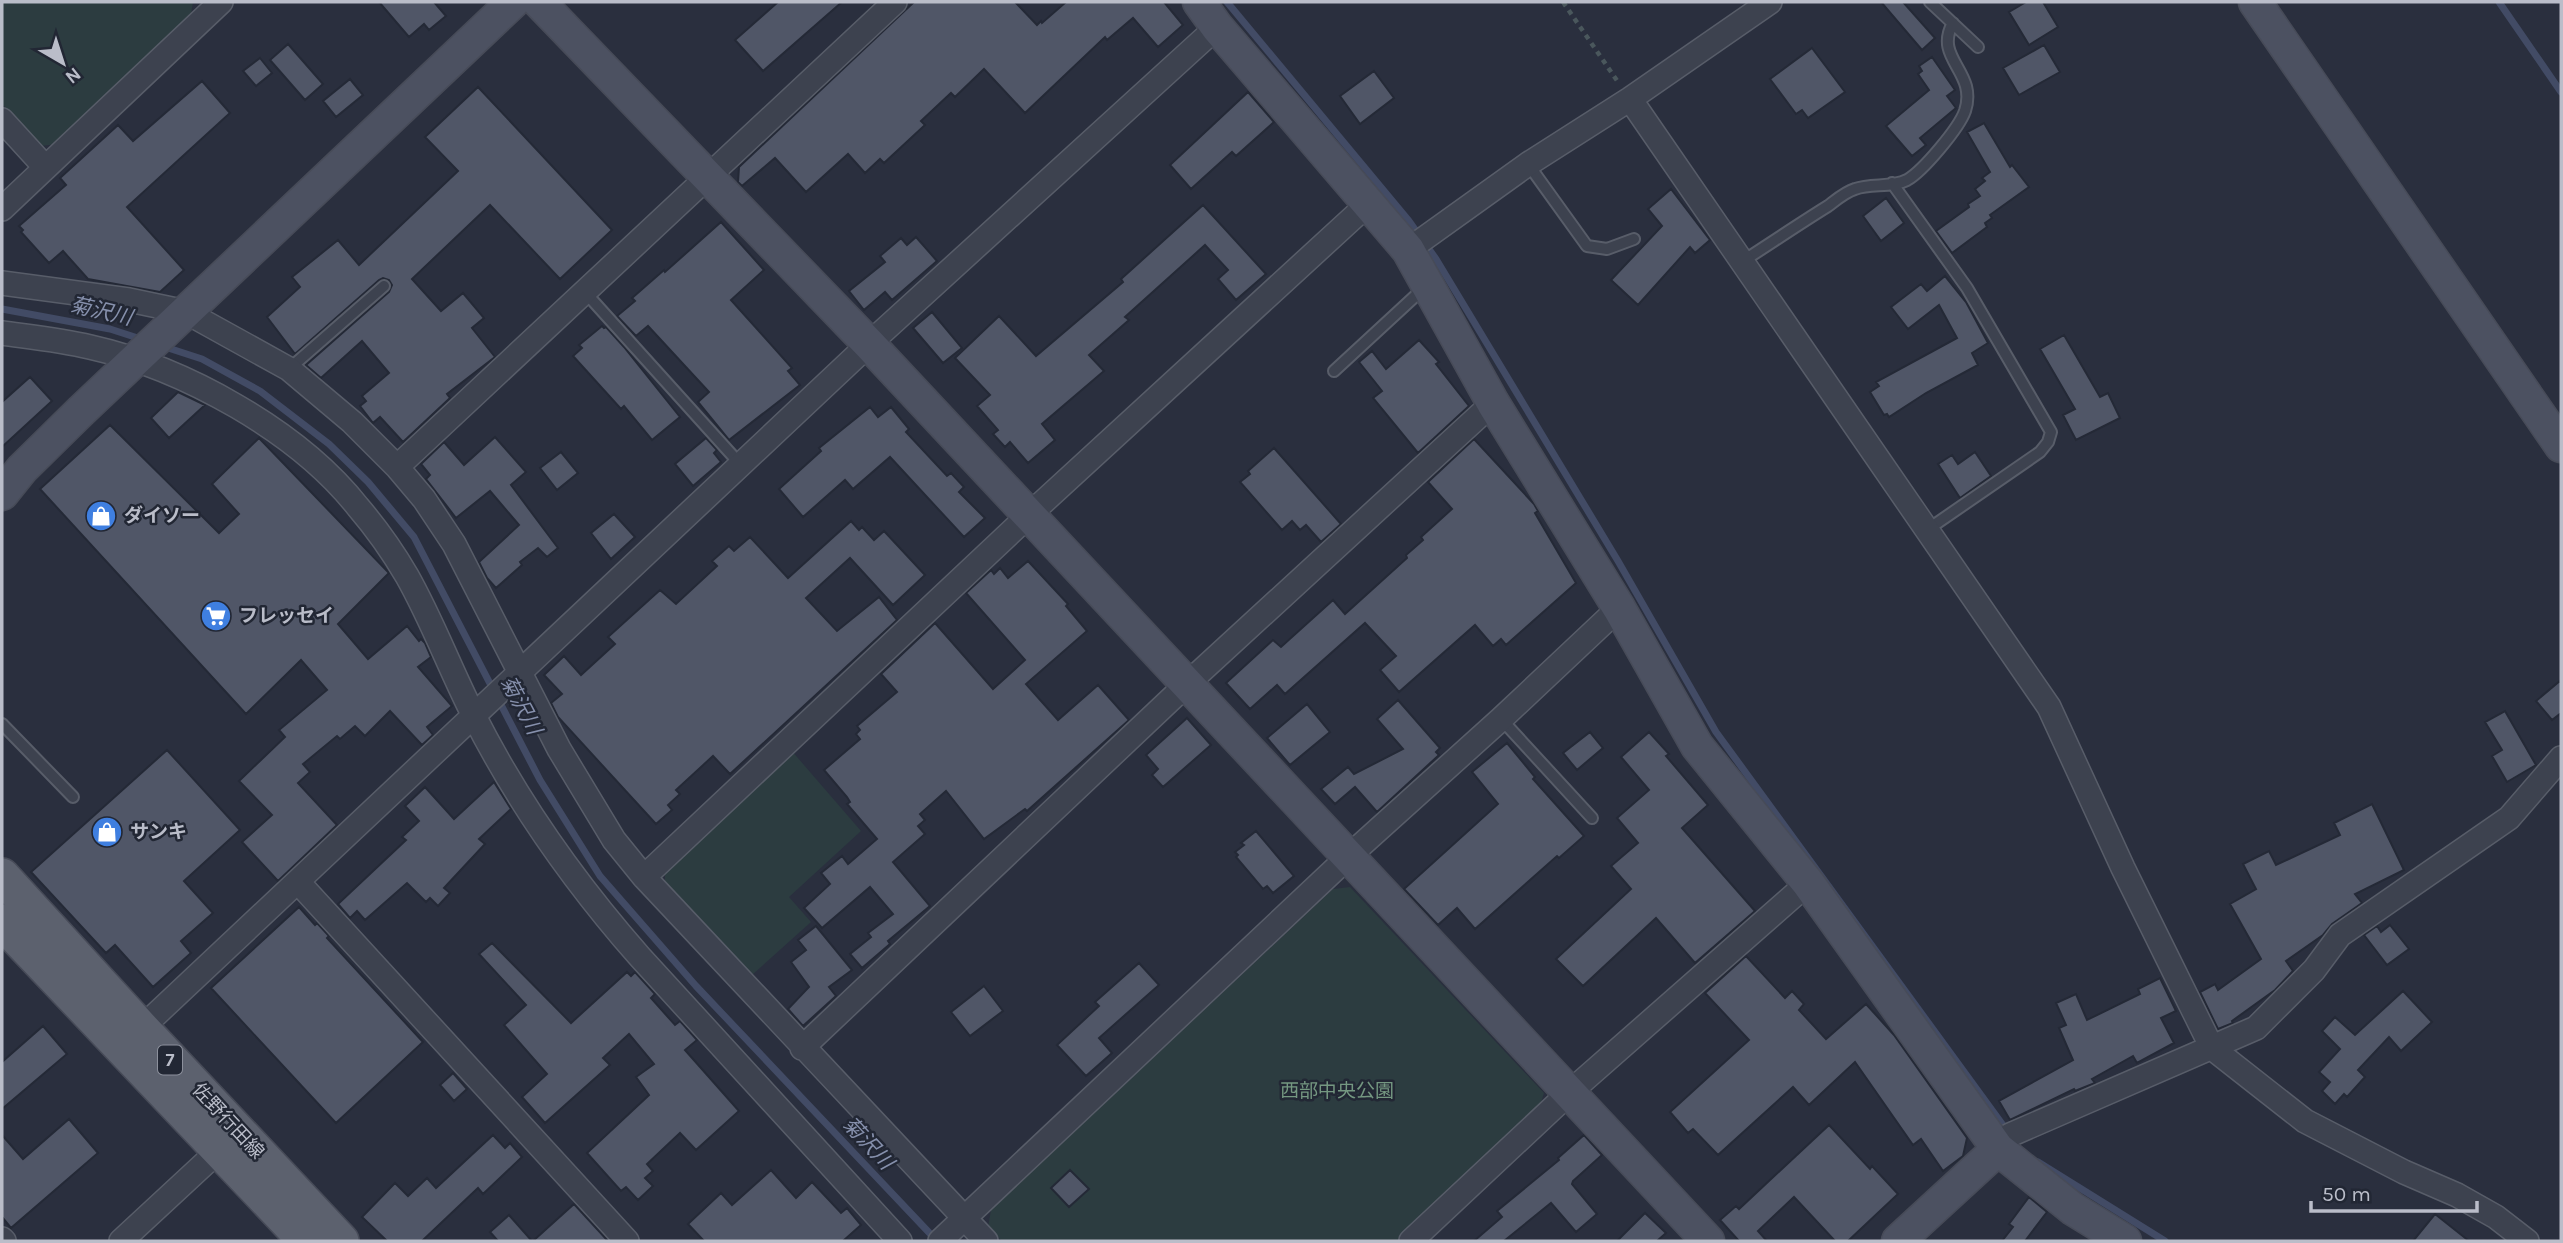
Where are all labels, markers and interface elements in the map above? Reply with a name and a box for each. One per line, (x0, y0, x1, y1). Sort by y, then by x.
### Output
north arrow (28, 28, 98, 98)
text: N (61, 63, 85, 88)
water label: 菊沢川 (68, 292, 136, 330)
shop icon: ダイソー (84, 499, 118, 533)
place label: ダイソー (124, 505, 200, 527)
supermarket icon: フレッセイ (199, 599, 233, 633)
place label: フレッセイ (239, 605, 334, 627)
water label: 菊沢川 (496, 672, 547, 740)
shop icon: サンキ (90, 815, 124, 849)
place label: サンキ (130, 821, 187, 843)
road number: 7 (158, 1045, 182, 1074)
street label: 佐野行田線 (188, 1079, 268, 1163)
park label: 西部中央公園 (1280, 1080, 1394, 1102)
water label: 菊沢川 (838, 1112, 900, 1176)
scale bar (2311, 1170, 2477, 1214)
text: 50 m (2322, 1182, 2371, 1206)

